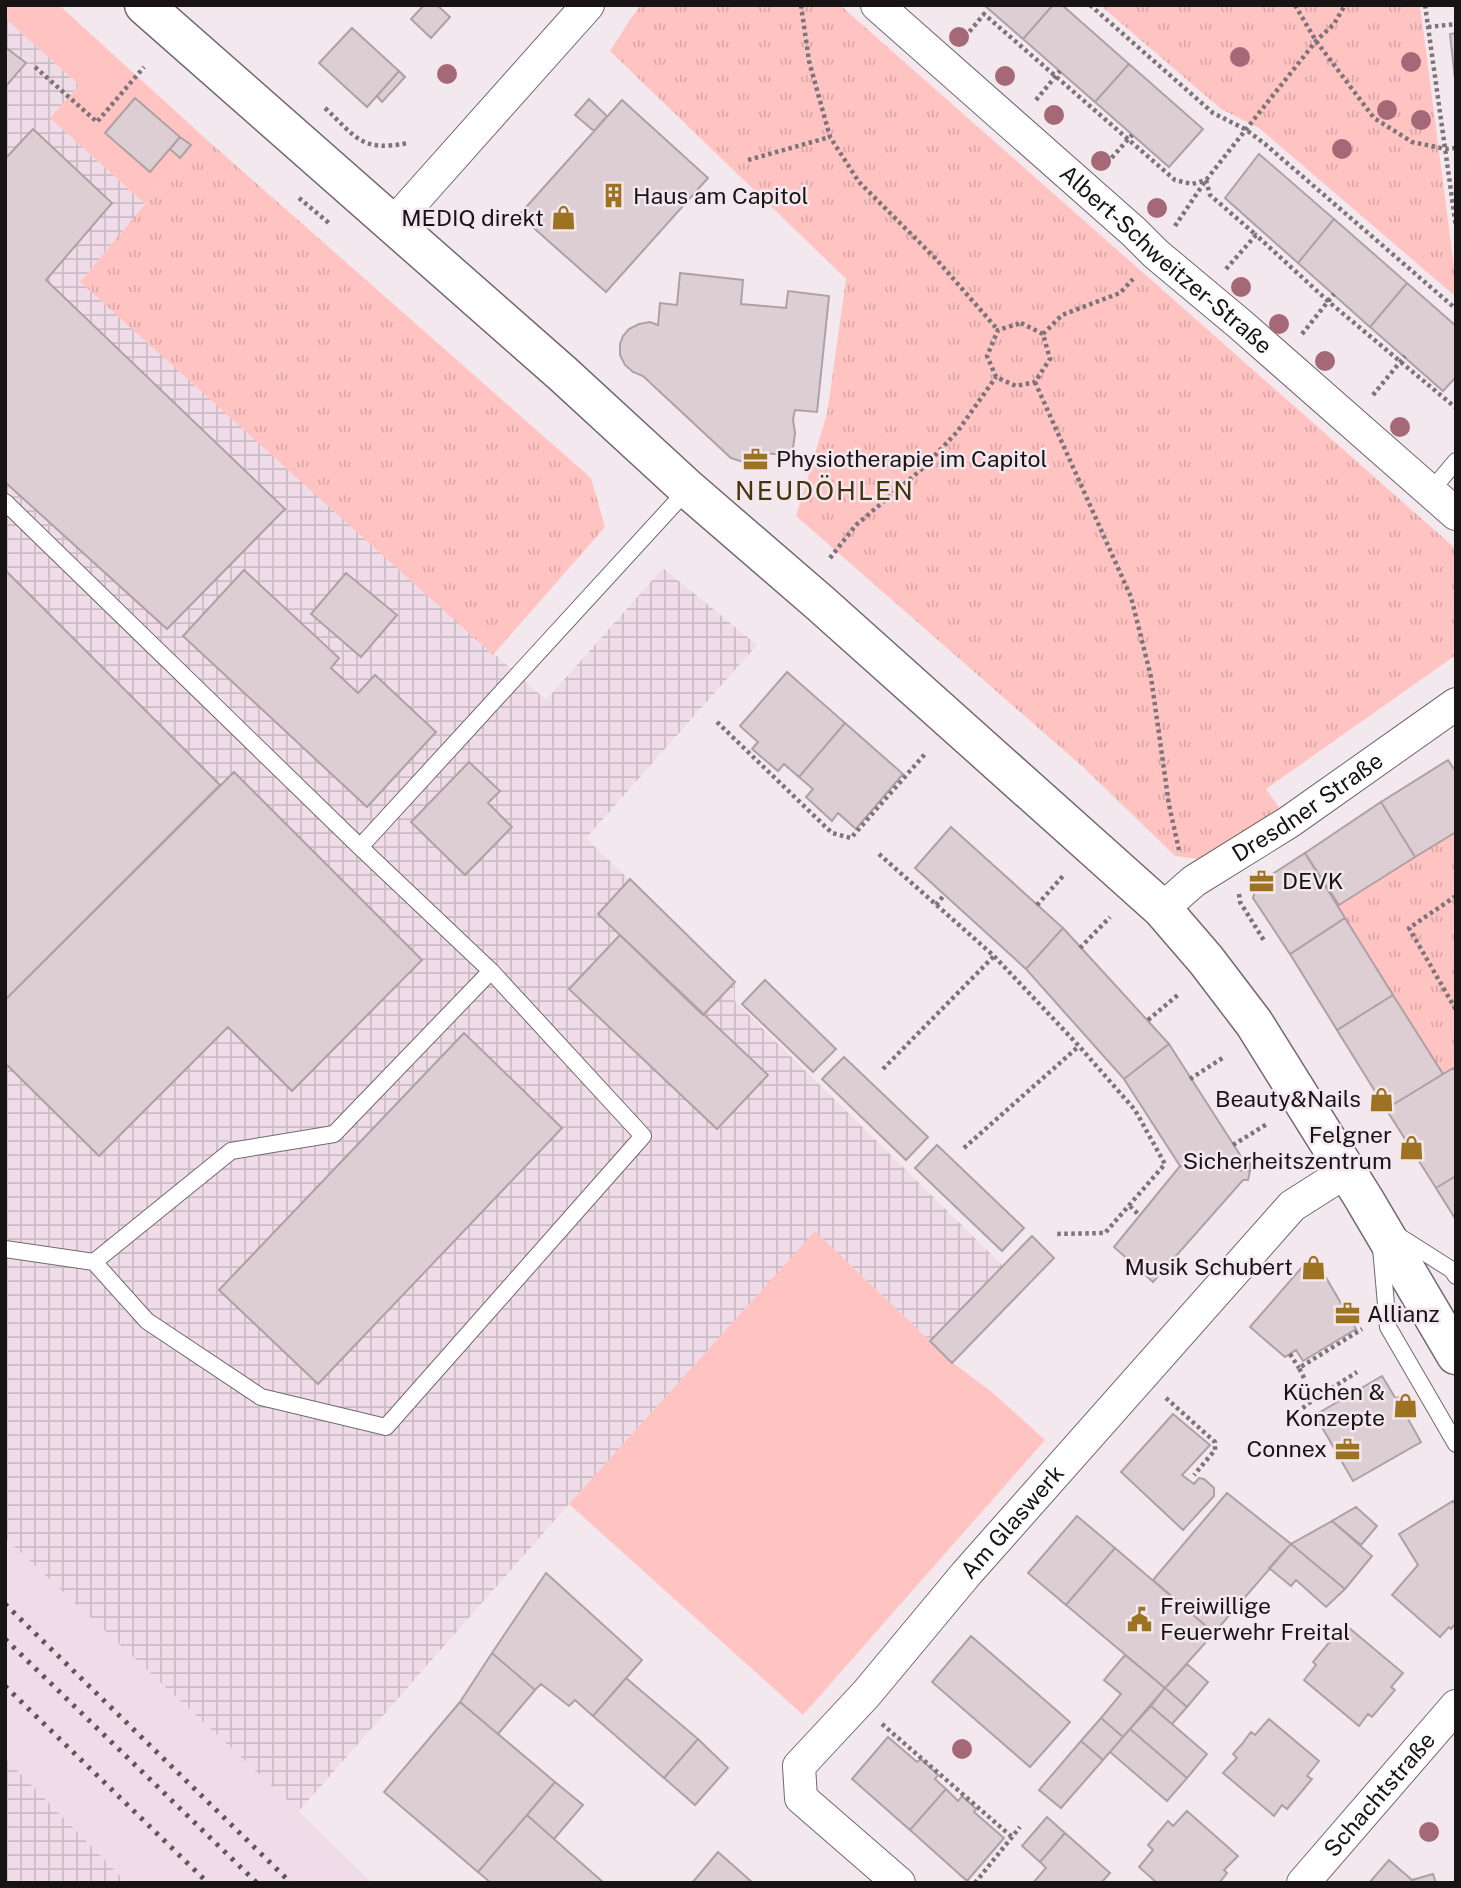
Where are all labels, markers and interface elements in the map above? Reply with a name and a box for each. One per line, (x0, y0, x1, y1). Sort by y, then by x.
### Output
street label: Albert-Schweitzer-Straße (1055, 159, 1278, 359)
building icon: Haus am Capitol (599, 182, 627, 210)
place label: Haus am Capitol (633, 182, 808, 209)
place label: MEDIQ direkt (401, 204, 544, 231)
shop icon: MEDIQ direkt (550, 204, 578, 232)
office icon: Physiotherapie im Capitol (742, 445, 770, 473)
place label: Physiotherapie im Capitol (776, 445, 1048, 472)
district label: NEUDÖHLEN (735, 475, 915, 506)
street label: Dresdner Straße (1227, 746, 1388, 867)
office icon: DEVK (1248, 867, 1276, 895)
place label: DEVK (1282, 867, 1343, 894)
place label: Beauty&Nails (1215, 1085, 1361, 1112)
shop icon: Beauty&Nails (1367, 1085, 1395, 1113)
place label: Felgner Sicherheitszentrum (1183, 1121, 1392, 1174)
shop icon: Felgner Sicherheitszentrum (1398, 1134, 1426, 1162)
place label: Musik Schubert (1124, 1253, 1293, 1280)
shop icon: Musik Schubert (1299, 1253, 1327, 1281)
office icon: Allianz (1333, 1300, 1361, 1328)
place label: Allianz (1367, 1300, 1440, 1327)
place label: Küchen & Konzepte (1283, 1378, 1385, 1431)
shop icon: Küchen & Konzepte (1391, 1391, 1419, 1419)
place label: Connex (1246, 1435, 1327, 1462)
office icon: Connex (1333, 1435, 1361, 1463)
street label: Am Glaswerk (954, 1459, 1069, 1584)
place label: Freiwillige Feuerwehr Freital (1160, 1592, 1350, 1645)
public building icon: Freiwillige Feuerwehr Freital (1126, 1605, 1154, 1633)
street label: Schachtstraße (1318, 1726, 1440, 1862)

